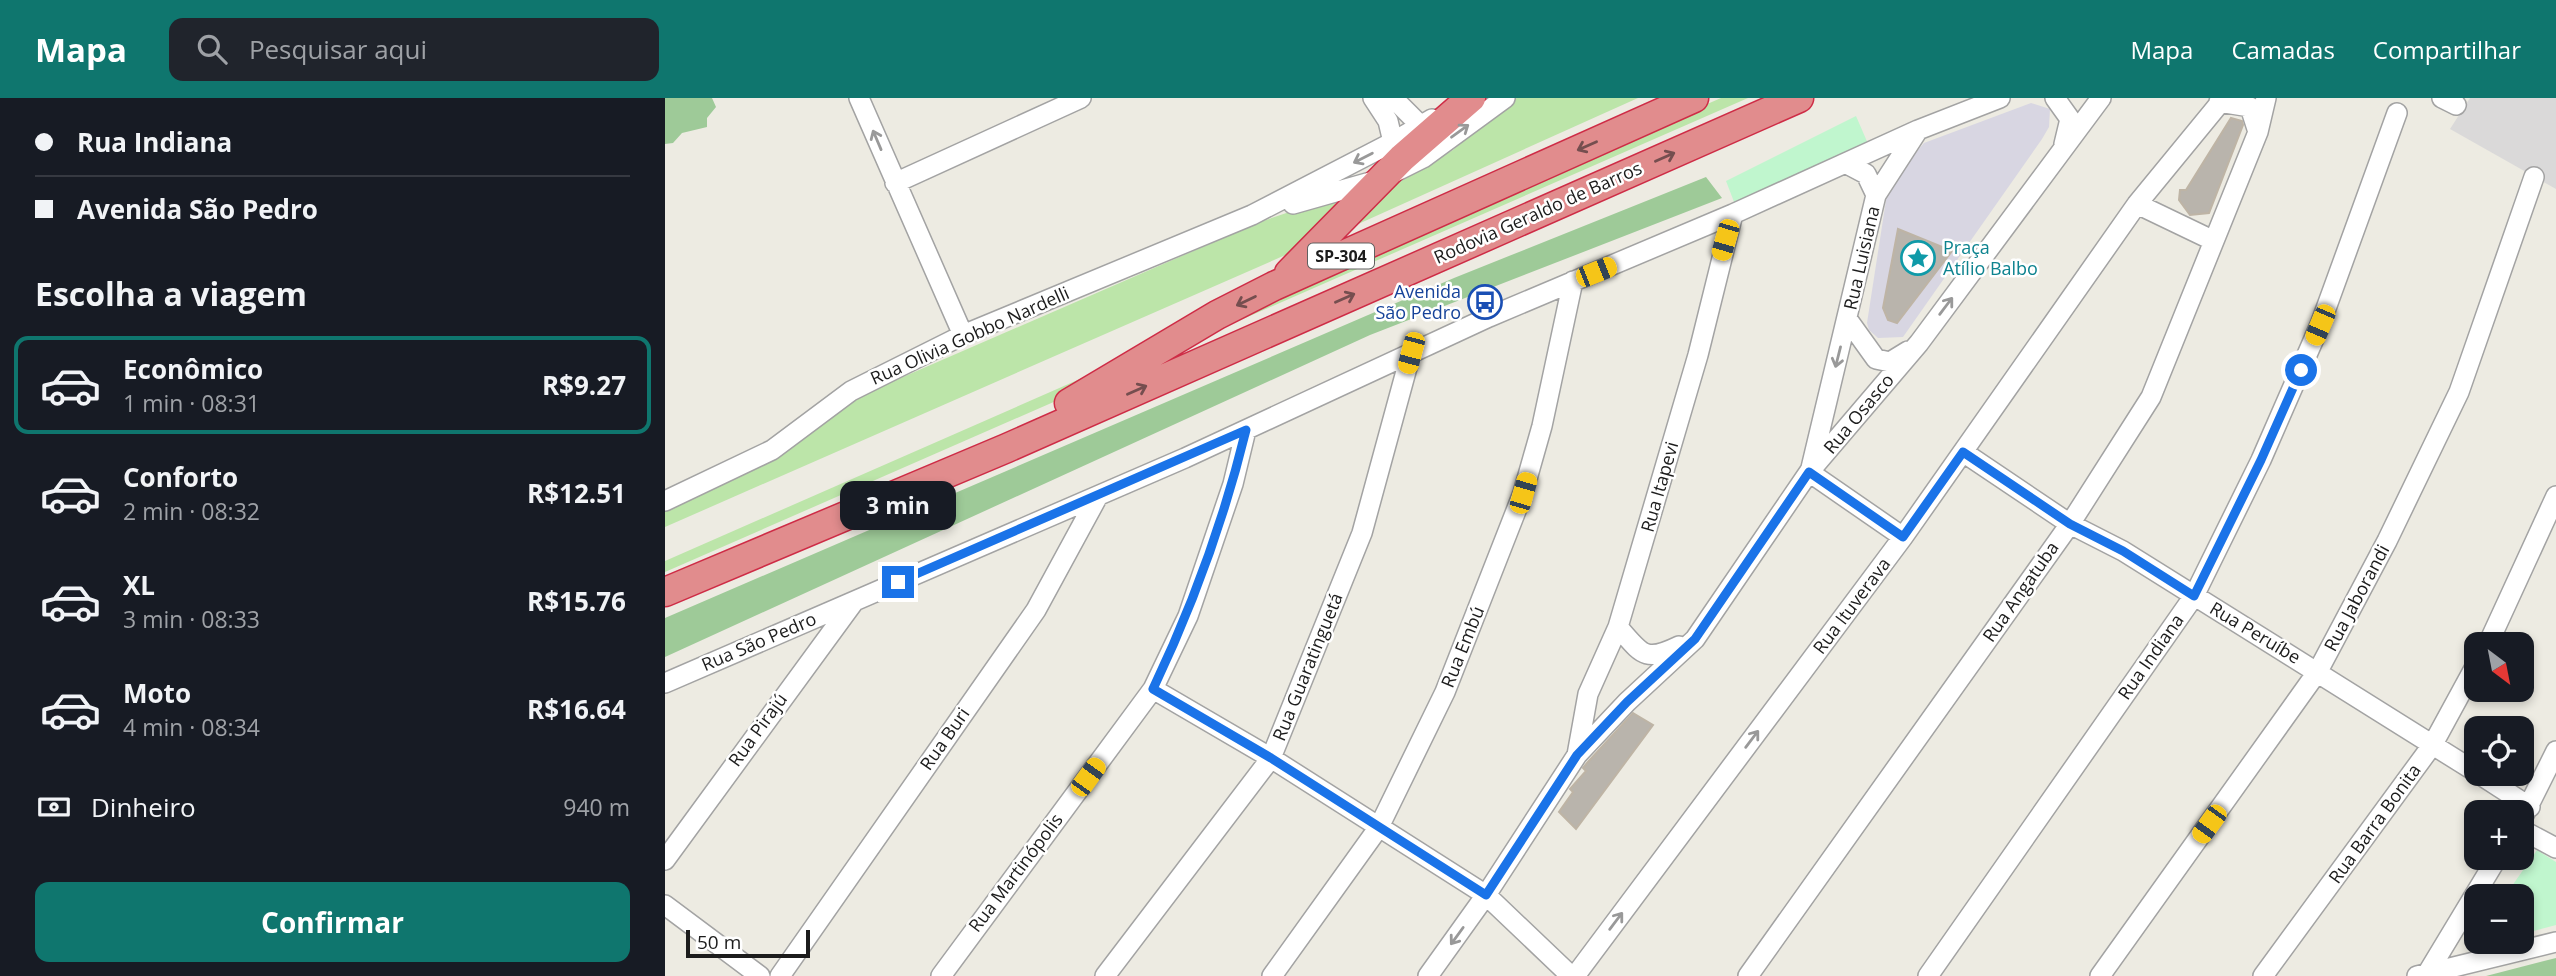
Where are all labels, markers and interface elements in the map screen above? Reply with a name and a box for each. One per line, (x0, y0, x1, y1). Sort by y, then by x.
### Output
search box (169, 18, 659, 81)
text: Mapa (35, 27, 127, 72)
icon: search (193, 30, 231, 68)
text: Pesquisar aqui (249, 31, 427, 67)
text: Mapa (2130, 33, 2193, 66)
text: Camadas (2231, 33, 2335, 66)
text: Compartilhar (2373, 33, 2521, 66)
text: Rua Indiana (77, 124, 232, 160)
one-way arrow (1451, 124, 1470, 139)
one-way arrow (870, 130, 883, 152)
one-way arrow (1577, 140, 1598, 153)
one-way arrow (1654, 150, 1675, 163)
one-way arrow (1353, 151, 1374, 165)
street label: Rodovia Geraldo de Barros (1430, 155, 1645, 269)
text: Avenida São Pedro (77, 191, 318, 227)
street label: Rua Luisiana (1837, 203, 1885, 312)
car (1710, 217, 1741, 263)
place label: Praça Atílio Balbo (1943, 235, 2038, 280)
place icon: Praça Atílio Balbo (1899, 239, 1937, 277)
road number: SP-304 (1308, 244, 1374, 268)
car (1573, 254, 1620, 290)
text: Escolha a viagem (35, 272, 307, 315)
place label: Avenida São Pedro (1375, 279, 1461, 324)
street label: Rua Olivia Gobbo Nardelli (866, 280, 1073, 390)
bus stop icon: Avenida São Pedro (1466, 283, 1504, 321)
one-way arrow (1334, 291, 1355, 304)
one-way arrow (1236, 294, 1257, 308)
one-way arrow (1939, 297, 1954, 316)
car (2303, 302, 2338, 348)
car (1396, 330, 1427, 376)
one-way arrow (1831, 345, 1844, 368)
text: Econômico (123, 351, 263, 387)
icon: car (39, 354, 102, 417)
route start (2285, 354, 2317, 386)
text: R$9.27 (542, 367, 626, 403)
street label: Rua Osasco (1818, 368, 1899, 458)
one-way arrow (1126, 383, 1147, 396)
text: 1 min · 08:31 (123, 387, 260, 419)
street label: Rua Itapevi (1635, 439, 1683, 535)
text: Conforto (123, 459, 238, 495)
icon: car (39, 462, 102, 525)
car (1508, 470, 1539, 516)
text: R$12.51 (527, 475, 626, 511)
callout: 3 min (840, 480, 956, 530)
text: 3 min (866, 489, 930, 521)
text: 2 min · 08:32 (123, 495, 260, 527)
street label: Rua Angatuba (1977, 536, 2064, 646)
street label: Rua Jaborandi (2318, 540, 2394, 655)
street label: Rua Ituverava (1807, 552, 1895, 658)
route end (882, 566, 914, 598)
text: XL (123, 567, 155, 603)
icon: car (39, 570, 102, 633)
text: R$15.76 (527, 583, 626, 619)
street label: Rua Guaratinguetá (1266, 589, 1348, 744)
street label: Rua Peruíbe (2206, 596, 2305, 669)
street label: Rua Embú (1435, 602, 1489, 691)
text: 3 min · 08:33 (123, 603, 260, 635)
street label: Rua São Pedro (698, 606, 820, 676)
street label: Rua Indiana (2112, 609, 2189, 704)
north arrow (2464, 632, 2534, 702)
map controls (2464, 632, 2534, 954)
text: Moto (123, 675, 191, 711)
icon: car (39, 678, 102, 741)
street label: Rua Pirajú (722, 688, 792, 771)
text: R$16.64 (527, 691, 626, 727)
street label: Rua Buri (914, 702, 974, 775)
text: 4 min · 08:34 (123, 711, 260, 743)
button: locate (2464, 716, 2534, 786)
one-way arrow (1745, 730, 1760, 749)
car (1068, 754, 1109, 800)
street label: Rua Barra Bonita (2323, 759, 2426, 888)
icon: cash (35, 788, 73, 826)
text: Dinheiro (91, 789, 196, 825)
text: 940 m (563, 791, 630, 823)
button: + (2464, 800, 2534, 870)
car (2189, 801, 2230, 847)
street label: Rua Martinópolis (963, 808, 1068, 937)
button: Confirmar (35, 882, 630, 962)
button: − (2464, 884, 2534, 954)
one-way arrow (1608, 912, 1623, 931)
one-way arrow (1450, 926, 1464, 945)
scale bar (686, 927, 810, 959)
text: 50 m (697, 929, 741, 955)

